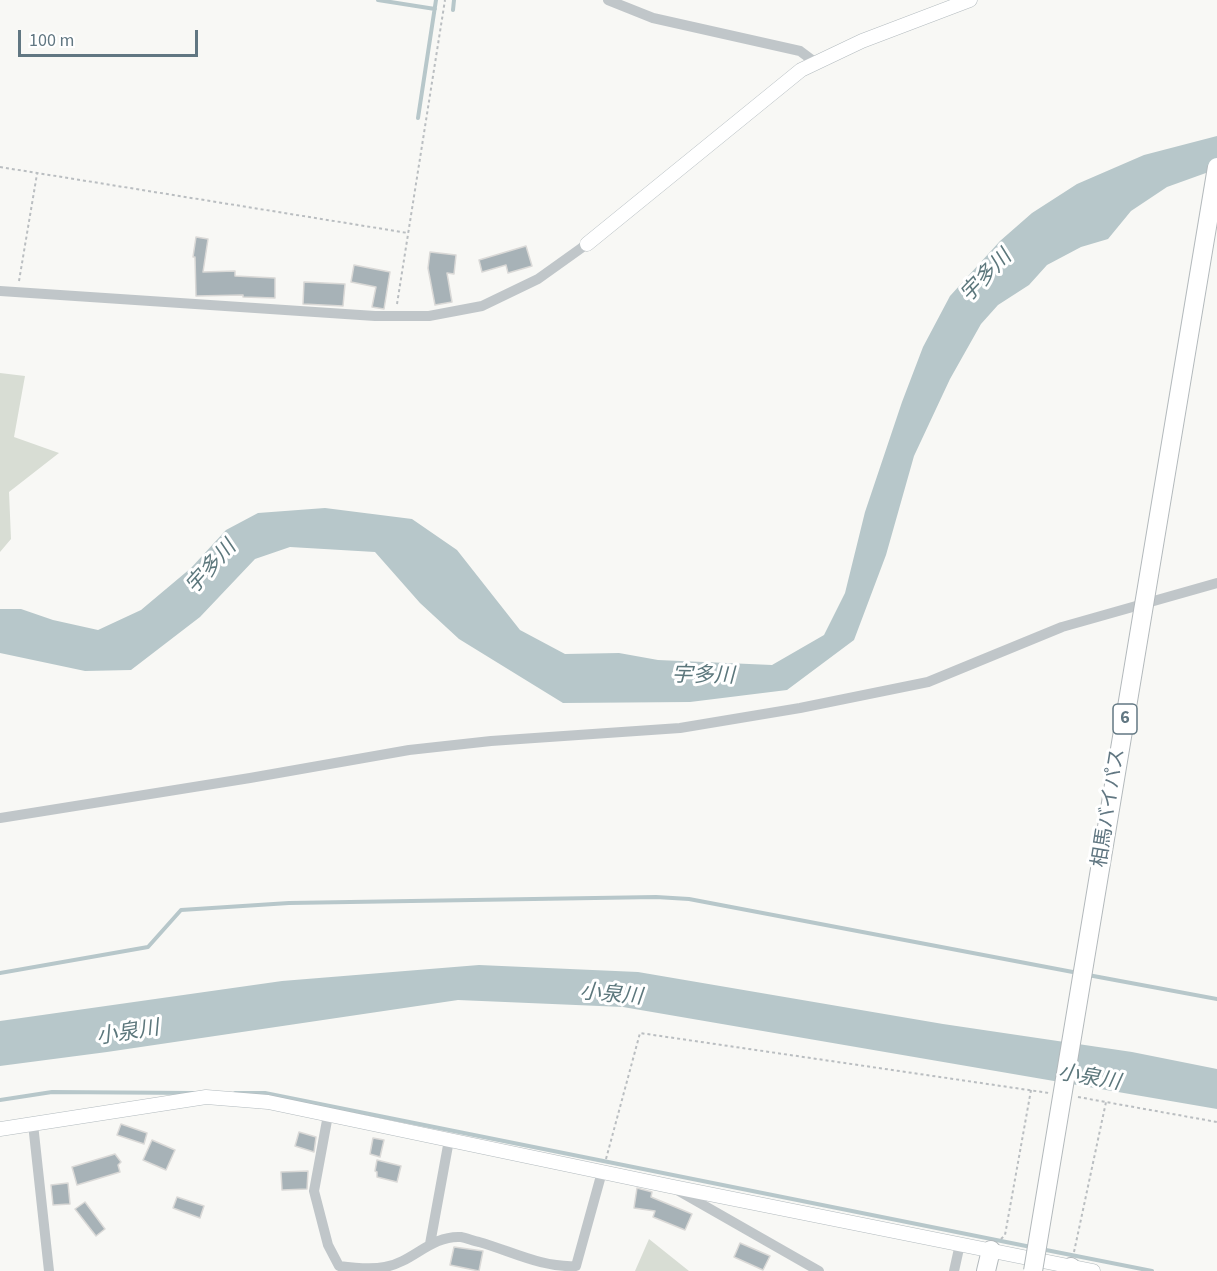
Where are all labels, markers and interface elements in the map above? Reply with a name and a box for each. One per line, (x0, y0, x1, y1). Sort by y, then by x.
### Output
scale bar (21, 18, 201, 56)
text: 100 m (29, 28, 74, 53)
water label: 宇多川 (956, 246, 1018, 308)
water label: 宇多川 (182, 536, 242, 600)
water label: 宇多川 (671, 664, 735, 690)
road number: 6 (1113, 704, 1137, 734)
street label: 相馬バイパス (1089, 747, 1131, 869)
water label: 小泉川 (579, 981, 643, 1011)
water label: 小泉川 (95, 1017, 161, 1051)
water label: 小泉川 (1056, 1061, 1122, 1097)

